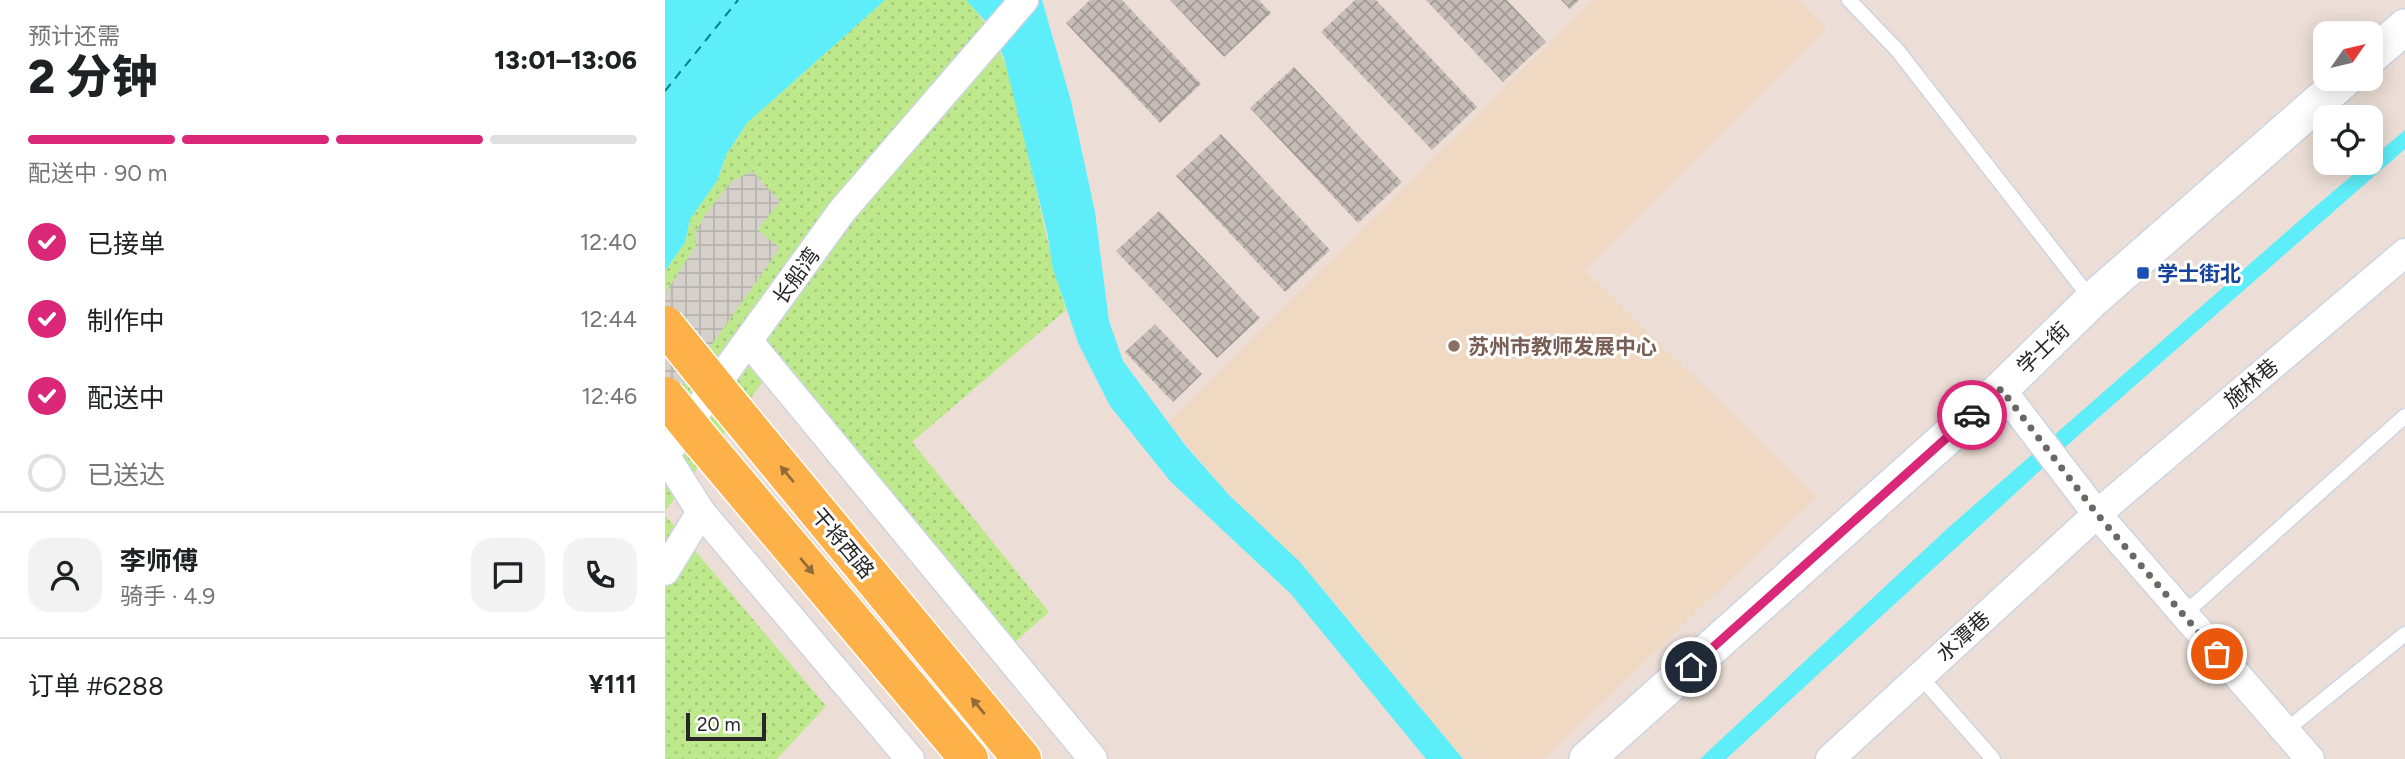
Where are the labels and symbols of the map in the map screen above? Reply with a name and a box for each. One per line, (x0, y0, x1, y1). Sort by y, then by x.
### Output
north arrow (2313, 21, 2383, 91)
street label: 长船湾 (768, 243, 824, 309)
place label: 学士街北 (2157, 261, 2241, 286)
marker: 学士街北 (2135, 265, 2151, 281)
street label: 学士街 (2012, 317, 2074, 379)
place label: 苏州市教师发展中心 (1468, 334, 1657, 359)
marker: 苏州市教师发展中心 (1446, 338, 1462, 354)
street label: 施林巷 (2219, 353, 2283, 413)
courier (1937, 380, 2007, 450)
one-way arrow (779, 466, 794, 484)
street label: 干将西路 (806, 503, 880, 583)
one-way arrow (800, 557, 815, 575)
street label: 水潭巷 (1931, 606, 1995, 666)
pin (2187, 624, 2247, 684)
pin (1661, 637, 1721, 697)
one-way arrow (971, 698, 986, 716)
scale bar (686, 710, 767, 742)

